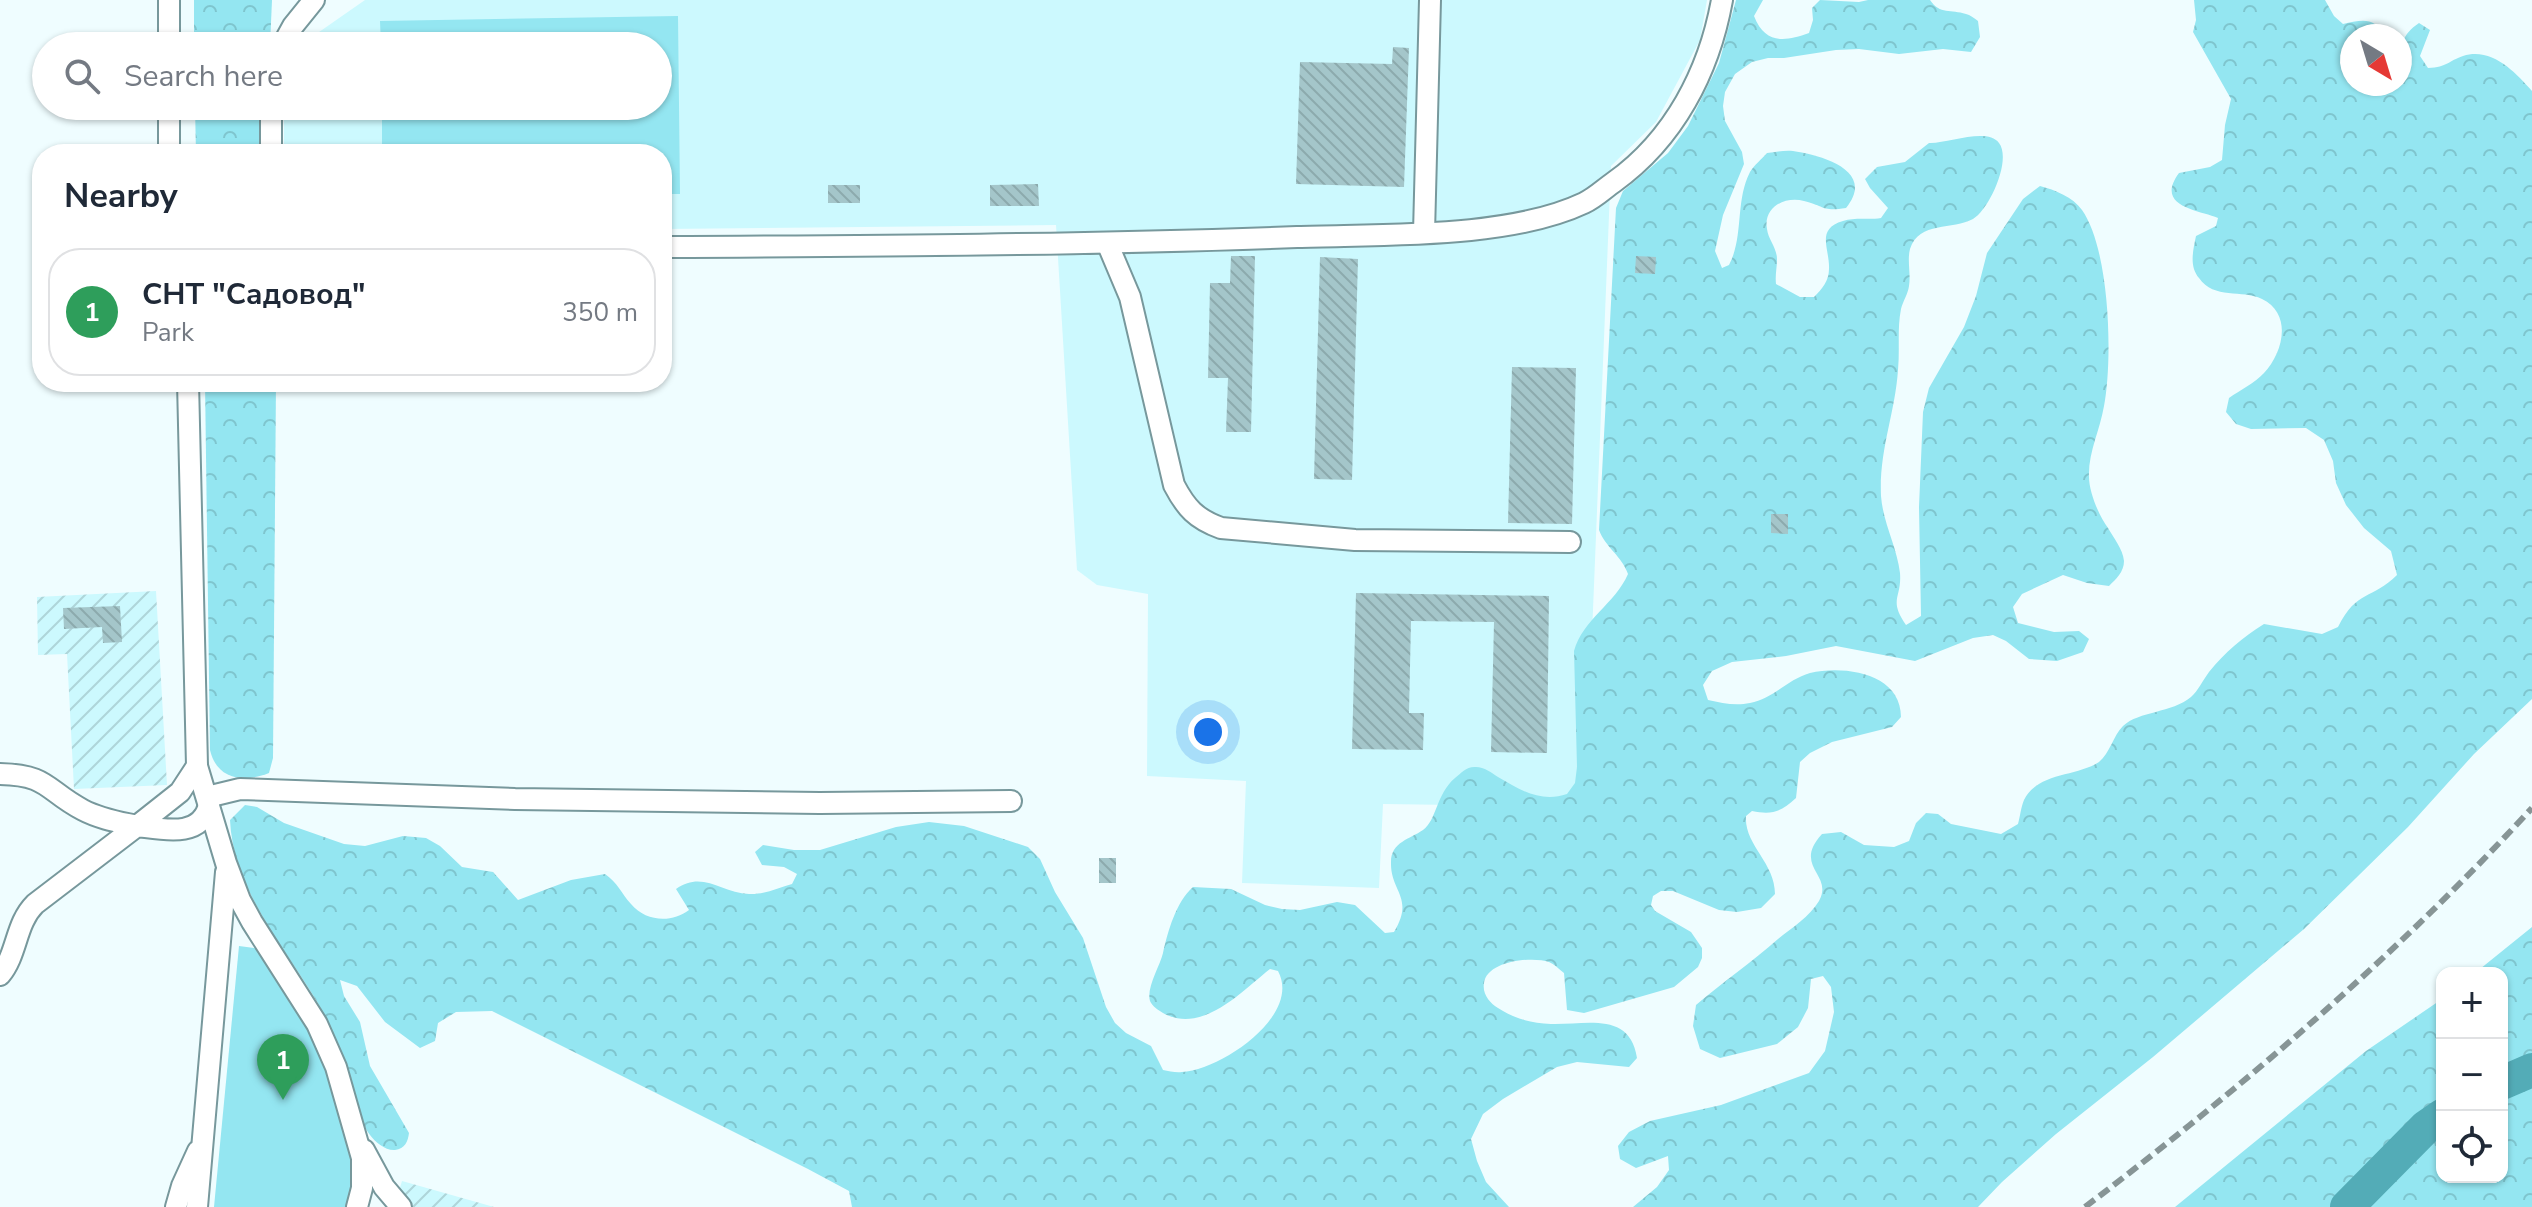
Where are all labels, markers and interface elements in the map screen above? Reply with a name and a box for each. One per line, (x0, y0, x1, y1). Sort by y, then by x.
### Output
north arrow (2340, 24, 2412, 96)
search box (32, 32, 672, 120)
icon: search (60, 54, 104, 98)
text: Search here (124, 56, 283, 97)
text: Nearby (64, 173, 178, 219)
text: СНТ "Садовод" (142, 274, 365, 315)
text: 1 (84, 295, 100, 330)
text: 350 m (562, 295, 638, 330)
text: Park (142, 315, 194, 350)
your location (1188, 712, 1228, 752)
map controls (2436, 967, 2508, 1183)
button: + (2436, 967, 2508, 1039)
pin: 1 (257, 1034, 309, 1100)
button: − (2436, 1039, 2508, 1111)
button: locate (2436, 1111, 2508, 1183)

